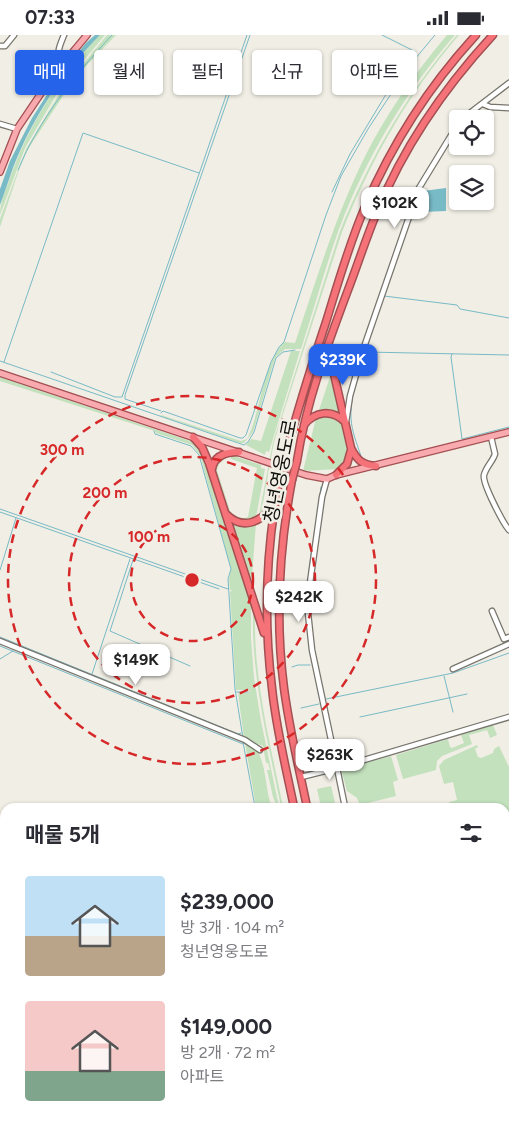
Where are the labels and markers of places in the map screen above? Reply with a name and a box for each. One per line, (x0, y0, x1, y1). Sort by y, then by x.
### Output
pin: $102K (360, 187, 430, 229)
pin: $239K (308, 343, 378, 386)
centre of rings (183, 571, 201, 589)
pin: $242K (264, 581, 334, 623)
pin: $149K (101, 643, 171, 686)
pin: $263K (295, 739, 365, 781)

